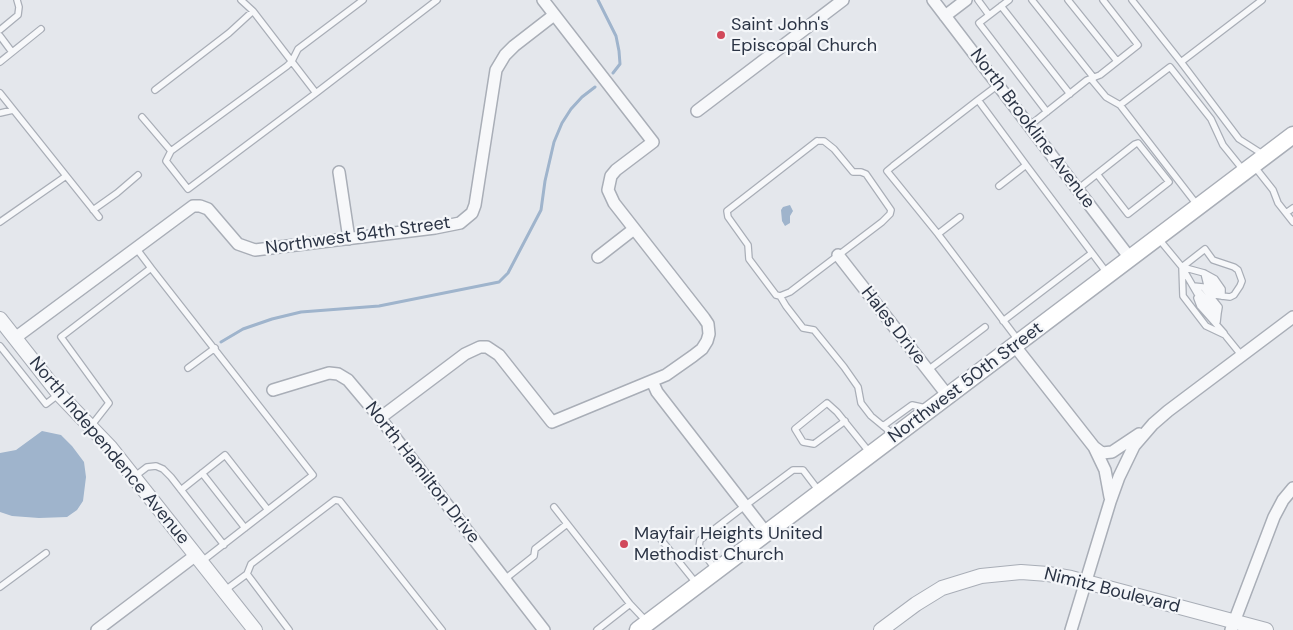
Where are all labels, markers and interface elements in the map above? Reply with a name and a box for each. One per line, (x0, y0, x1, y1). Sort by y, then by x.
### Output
place label: Saint John's Episcopal Church (731, 14, 877, 56)
marker: Saint John's Episcopal Church (715, 29, 727, 41)
street label: North Brookline Avenue (965, 45, 1099, 213)
street label: Northwest 54th Street (264, 212, 452, 260)
street label: Hales Drive (856, 283, 930, 369)
street label: Northwest 50th Street (885, 318, 1047, 448)
street label: North Independence Avenue (24, 353, 194, 549)
street label: North Hamilton Drive (360, 398, 484, 548)
place label: Mayfair Heights United Methodist Church (634, 523, 823, 566)
marker: Mayfair Heights United Methodist Church (618, 538, 630, 550)
street label: Nimitz Boulevard (1042, 564, 1182, 618)

